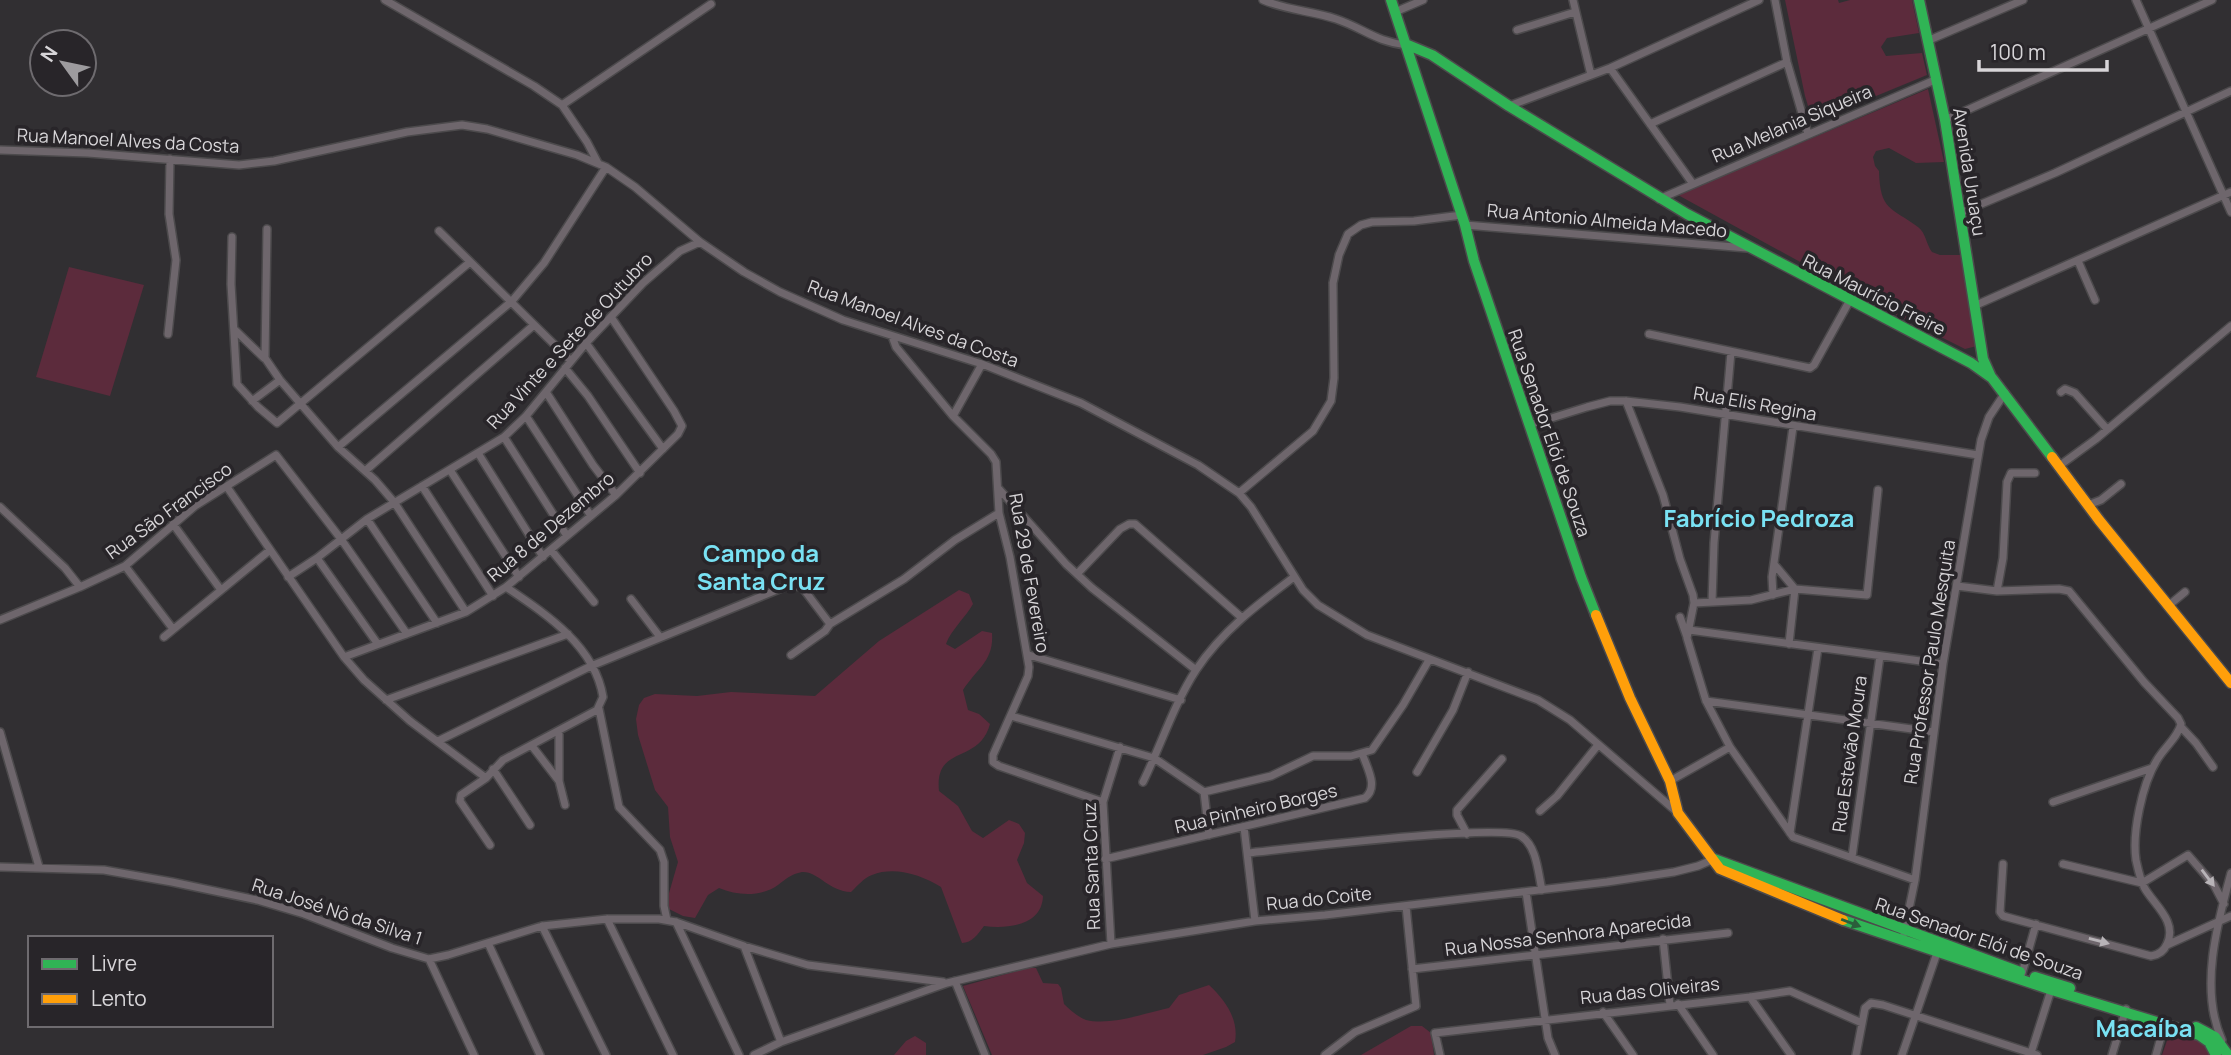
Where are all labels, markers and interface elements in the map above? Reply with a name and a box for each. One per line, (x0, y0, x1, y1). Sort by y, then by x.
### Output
north arrow (28, 28, 98, 98)
scale bar (1979, 28, 2107, 72)
text: 100 m (1990, 38, 2046, 66)
text: N (34, 41, 63, 67)
street label: Rua Melania Siqueira (1708, 79, 1875, 168)
street label: Avenida Uruaçu (1948, 106, 1992, 238)
street label: Rua Manoel Alves da Costa (16, 122, 240, 158)
street label: Rua Antonio Almeida Macedo (1486, 198, 1728, 242)
street label: Rua Vinte e Sete de Outubro (481, 247, 657, 434)
street label: Rua Maurício Freire (1799, 248, 1950, 340)
street label: Rua Manoel Alves da Costa (805, 274, 1022, 372)
street label: Rua Senador Elói de Souza (1503, 326, 1597, 540)
street label: Rua Elis Regina (1692, 380, 1819, 426)
street label: Rua São Francisco (100, 456, 236, 564)
street label: Rua 8 de Dezembro (482, 466, 619, 587)
street label: Rua 29 de Fevereiro (1004, 491, 1056, 655)
district label: Fabrício Pedroza (1664, 501, 1854, 534)
district label: Campo da Santa Cruz (697, 536, 825, 597)
street label: Rua Professor Paulo Mesquita (1898, 538, 1960, 786)
street label: Rua Estevão Moura (1826, 674, 1872, 834)
street label: Rua Pinheiro Borges (1172, 778, 1339, 838)
street label: Rua Santa Cruz (1077, 802, 1105, 930)
one-way arrow (2201, 869, 2215, 887)
street label: Rua José Nô da Silva 1 (249, 872, 426, 950)
street label: Rua do Coite (1265, 881, 1373, 915)
street label: Rua Senador Elói de Souza (1872, 891, 2086, 985)
street label: Rua Nossa Senhora Aparecida (1444, 907, 1692, 961)
one-way arrow (1840, 917, 1861, 928)
legend (28, 936, 273, 1027)
one-way arrow (2089, 936, 2110, 946)
text: Livre (91, 949, 137, 977)
street label: Rua das Oliveiras (1579, 971, 1721, 1009)
text: Lento (91, 984, 147, 1012)
district label: Macaíba (2095, 1011, 2193, 1044)

